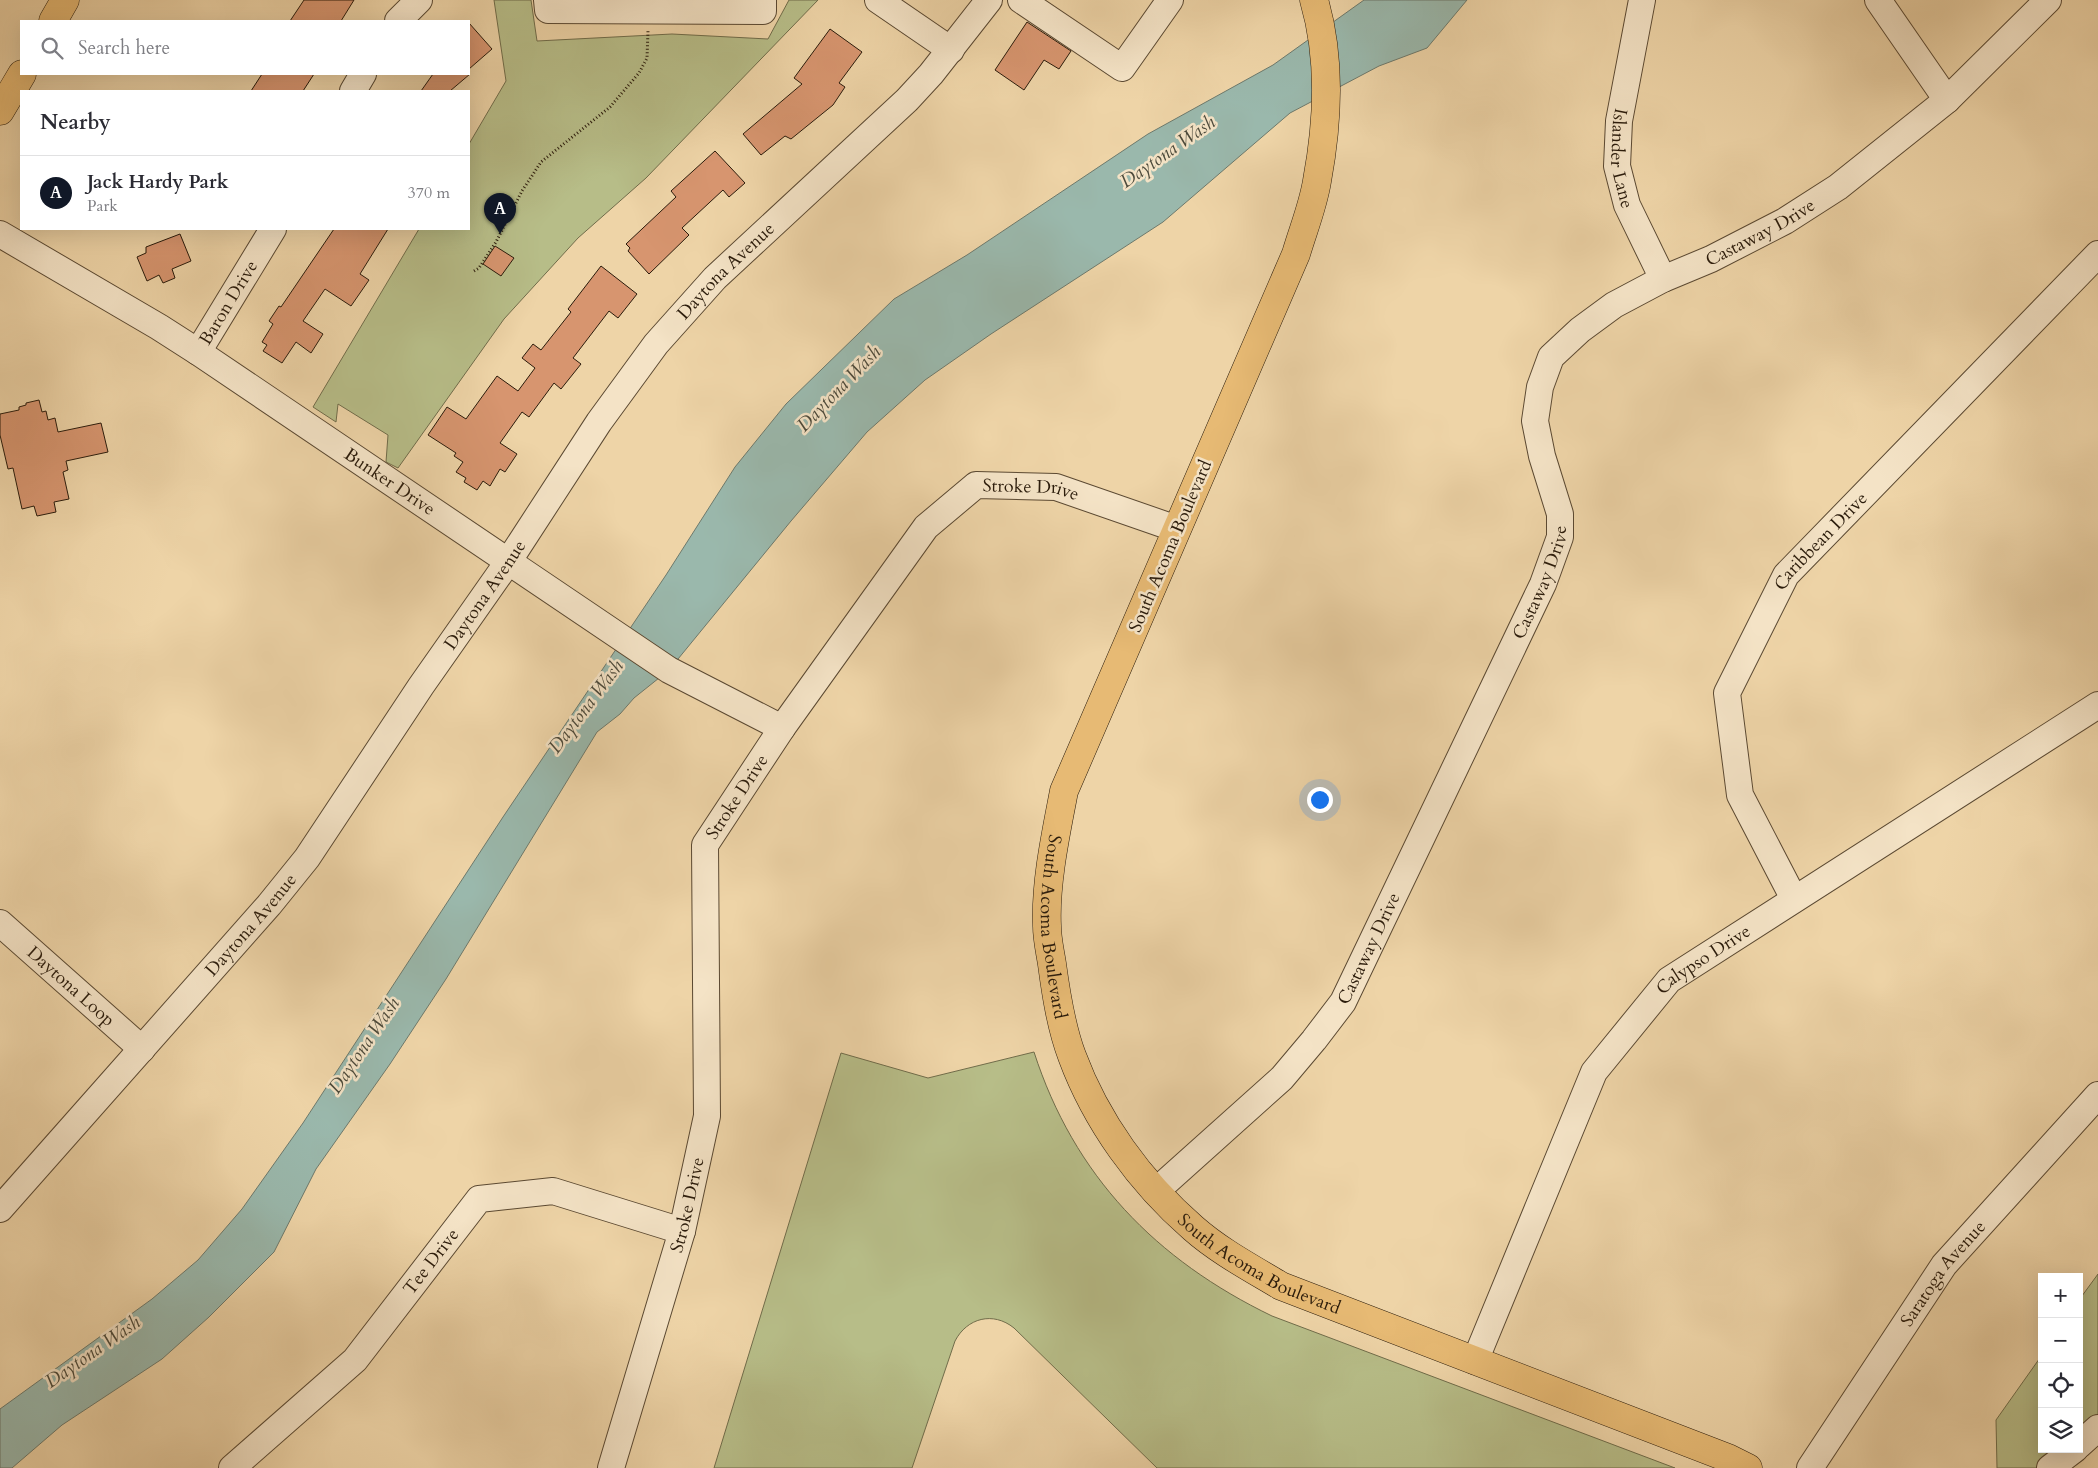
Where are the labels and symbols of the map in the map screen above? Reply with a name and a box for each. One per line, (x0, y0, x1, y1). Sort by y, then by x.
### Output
street label: Islander Lane (1604, 106, 1639, 211)
water label: Daytona Wash (1115, 109, 1220, 194)
pin: A (484, 193, 516, 234)
street label: Castaway Drive (1701, 193, 1820, 273)
street label: Daytona Avenue (672, 217, 780, 325)
street label: Baron Drive (193, 256, 264, 350)
water label: Daytona Wash (791, 340, 887, 438)
street label: Bunker Drive (339, 442, 440, 522)
street label: South Acoma Boulevard (1123, 456, 1218, 636)
street label: Stroke Drive (982, 473, 1082, 507)
street label: Caribbean Drive (1768, 487, 1873, 595)
street label: Castaway Drive (1506, 525, 1574, 643)
street label: Daytona Avenue (438, 535, 532, 655)
water label: Daytona Wash (542, 654, 630, 759)
street label: Stroke Drive (700, 749, 774, 844)
your location (1307, 787, 1333, 813)
street label: South Acoma Boulevard (1034, 833, 1073, 1022)
street label: Daytona Avenue (200, 868, 303, 982)
street label: Castaway Drive (1332, 889, 1406, 1009)
street label: Calypso Drive (1650, 919, 1756, 1000)
street label: Daytona Loop (21, 941, 120, 1032)
water label: Daytona Wash (322, 992, 406, 1099)
street label: Stroke Drive (664, 1155, 711, 1256)
street label: South Acoma Boulevard (1172, 1208, 1344, 1321)
street label: Saratoga Avenue (1895, 1215, 1992, 1332)
street label: Tee Drive (398, 1223, 465, 1300)
water label: Daytona Wash (40, 1309, 145, 1394)

